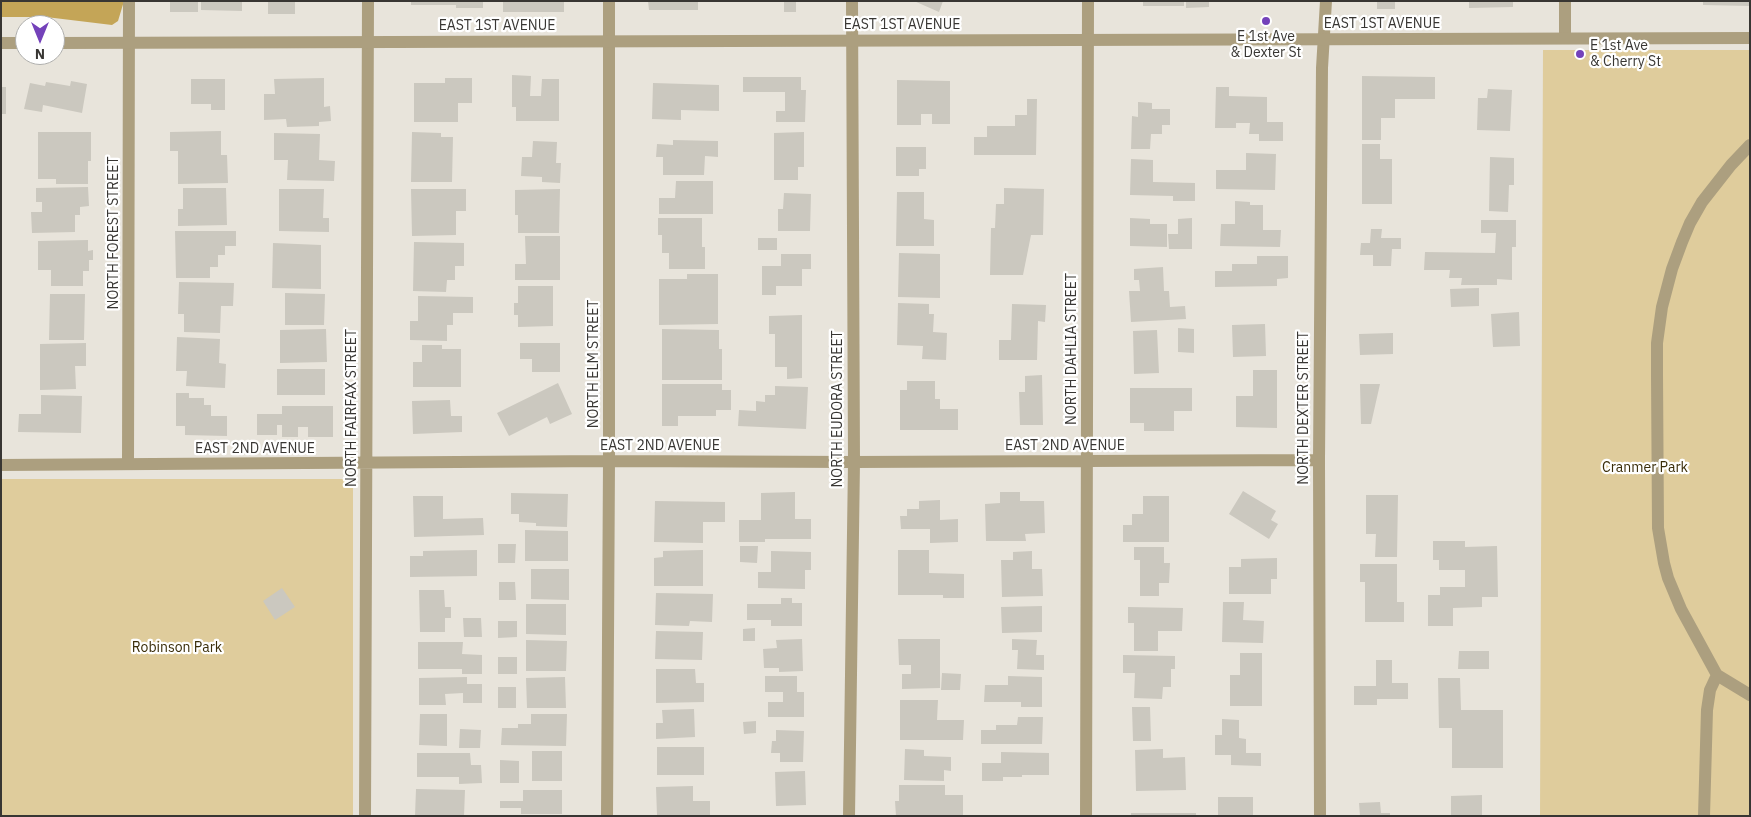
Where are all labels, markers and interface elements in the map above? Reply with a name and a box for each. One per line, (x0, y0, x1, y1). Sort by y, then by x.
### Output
north arrow (15, 15, 65, 65)
marker: E 1st Ave & Dexter St (1260, 15, 1272, 27)
street label: EAST 1ST AVENUE (1324, 16, 1440, 32)
street label: EAST 1ST AVENUE (844, 17, 960, 33)
street label: EAST 1ST AVENUE (439, 18, 555, 34)
place label: E 1st Ave & Dexter St (1230, 29, 1302, 62)
place label: E 1st Ave & Cherry St (1590, 38, 1661, 70)
text: N (35, 45, 45, 63)
marker: E 1st Ave & Cherry St (1574, 48, 1586, 60)
street label: NORTH FOREST STREET (106, 157, 122, 309)
street label: NORTH DAHLIA STREET (1064, 273, 1080, 425)
street label: NORTH ELM STREET (586, 300, 602, 428)
street label: NORTH FAIRFAX STREET (344, 329, 360, 487)
street label: NORTH EUDORA STREET (830, 330, 846, 488)
street label: NORTH DEXTER STREET (1296, 331, 1312, 485)
street label: EAST 2ND AVENUE (600, 438, 720, 454)
street label: EAST 2ND AVENUE (1005, 438, 1125, 454)
street label: EAST 2ND AVENUE (195, 441, 315, 457)
park label: Cranmer Park (1602, 460, 1688, 476)
park label: Robinson Park (132, 640, 222, 656)

